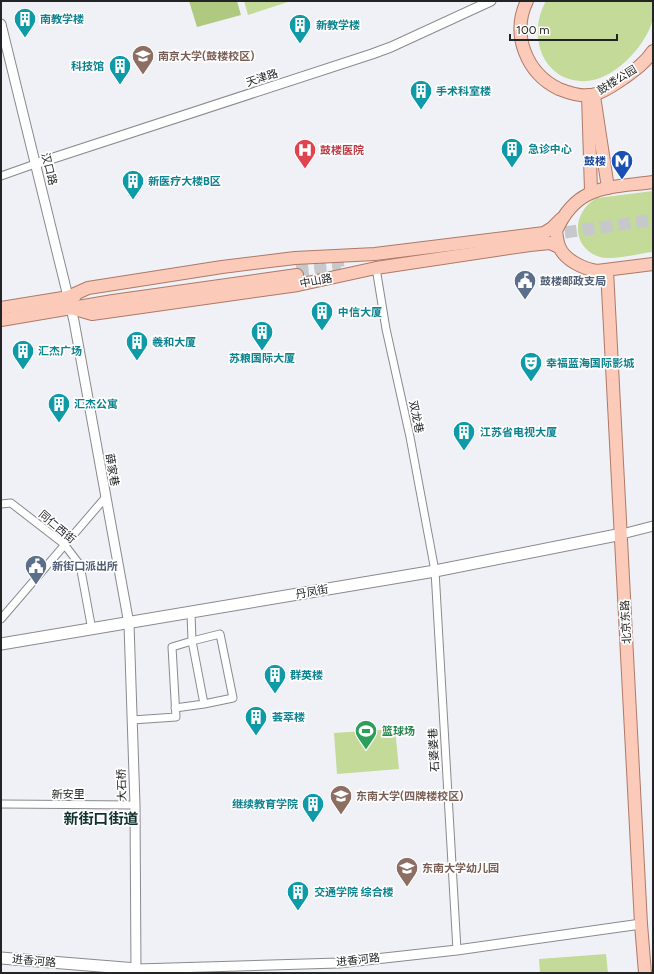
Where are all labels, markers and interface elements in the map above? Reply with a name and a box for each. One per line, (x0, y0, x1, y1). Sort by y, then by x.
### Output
building icon: 南教学楼 (12, 6, 38, 39)
building icon: 新教学楼 (287, 12, 313, 45)
place label: 南教学楼 (40, 13, 84, 26)
scale bar (510, 16, 617, 42)
place label: 新教学楼 (316, 19, 360, 32)
text: 100 m (516, 23, 550, 37)
school or university icon: 南京大学(鼓楼校区) (130, 43, 156, 76)
place label: 南京大学(鼓楼校区) (158, 50, 254, 63)
building icon: 科技馆 (107, 53, 133, 86)
place label: 科技馆 (71, 60, 104, 73)
street label: 鼓楼公园 (595, 63, 639, 97)
street label: 天津路 (244, 67, 280, 89)
building icon: 手术科室楼 (408, 78, 434, 111)
place label: 手术科室楼 (436, 85, 491, 98)
building icon: 急诊中心 (499, 136, 525, 169)
hospital icon: 鼓楼医院 (292, 137, 318, 170)
place label: 急诊中心 (528, 143, 572, 156)
place label: 鼓楼医院 (320, 144, 364, 157)
metro station icon: 鼓楼 (609, 148, 635, 181)
street label: 汉口路 (39, 151, 59, 187)
place label: 鼓楼 (584, 155, 606, 168)
building icon: 新医疗大楼B区 (120, 168, 146, 201)
place label: 新医疗大楼B区 (148, 175, 221, 188)
public building icon: 鼓楼邮政支局 (512, 268, 538, 301)
street label: 中山路 (299, 271, 333, 291)
place label: 鼓楼邮政支局 (540, 275, 606, 288)
building icon: 中信大厦 (309, 299, 335, 332)
place label: 中信大厦 (338, 306, 382, 319)
building icon: 苏粮国际大厦 (249, 319, 275, 352)
building icon: 羲和大厦 (124, 329, 150, 362)
place label: 羲和大厦 (152, 336, 196, 349)
building icon: 汇杰广场 (10, 338, 36, 371)
place label: 汇杰广场 (38, 345, 82, 358)
theatre icon: 幸福蓝海国际影城 (518, 350, 544, 383)
place label: 苏粮国际大厦 (229, 352, 295, 365)
place label: 幸福蓝海国际影城 (546, 357, 635, 370)
building icon: 汇杰公寓 (46, 391, 72, 424)
place label: 汇杰公寓 (74, 398, 118, 411)
street label: 双龙巷 (406, 400, 426, 434)
building icon: 江苏省电视大厦 (451, 419, 477, 452)
place label: 江苏省电视大厦 (480, 426, 557, 439)
street label: 薛家巷 (103, 453, 121, 487)
street label: 同仁西街 (36, 508, 78, 546)
public building icon: 新街口派出所 (23, 553, 49, 586)
place label: 新街口派出所 (52, 560, 118, 573)
street label: 丹凤街 (295, 583, 329, 601)
street label: 北京东路 (618, 600, 634, 644)
building icon: 群英楼 (262, 662, 288, 695)
place label: 群英楼 (290, 669, 323, 682)
building icon: 荟萃楼 (243, 704, 269, 737)
place label: 荟萃楼 (272, 711, 305, 724)
sports icon: 篮球场 (353, 718, 379, 751)
place label: 篮球场 (382, 725, 415, 738)
street label: 石婆婆巷 (426, 728, 442, 772)
street label: 大石桥 (115, 768, 129, 802)
school or university icon: 东南大学(四牌楼校区) (328, 783, 354, 816)
street label: 新安里 (52, 788, 85, 801)
place label: 东南大学(四牌楼校区) (356, 790, 463, 803)
building icon: 继续教育学院 (300, 791, 326, 824)
place label: 继续教育学院 (232, 798, 298, 811)
district label: 新街口街道 (63, 810, 139, 828)
school or university icon: 东南大学幼儿园 (394, 855, 420, 888)
place label: 东南大学幼儿园 (422, 862, 499, 875)
building icon: 交通学院 综合楼 (285, 879, 311, 912)
place label: 交通学院 综合楼 (314, 886, 394, 899)
street label: 进香河路 (335, 951, 381, 969)
street label: 进香河路 (12, 953, 56, 969)

